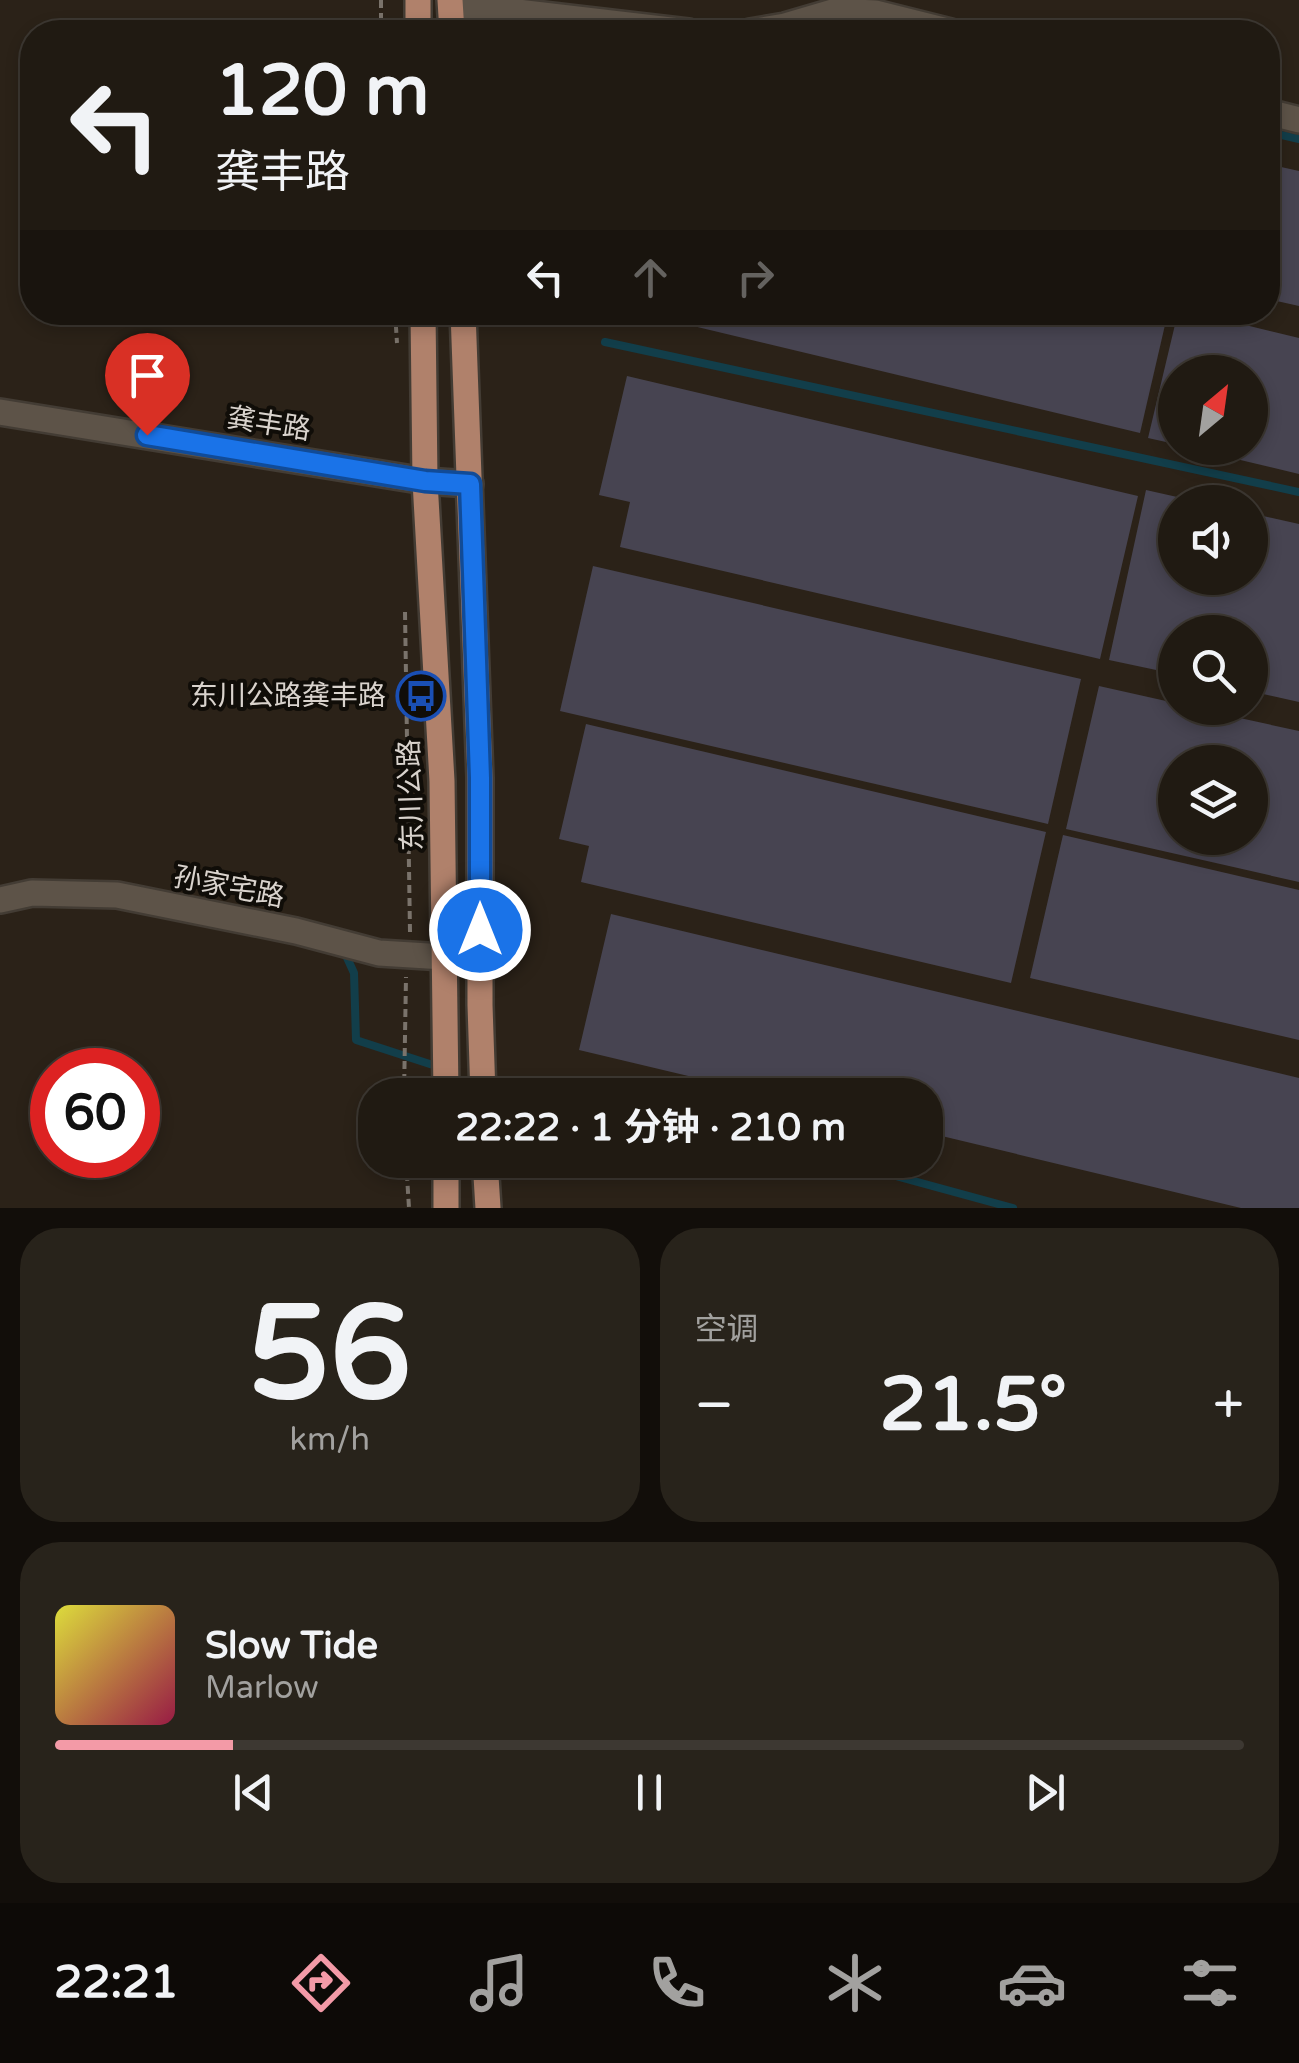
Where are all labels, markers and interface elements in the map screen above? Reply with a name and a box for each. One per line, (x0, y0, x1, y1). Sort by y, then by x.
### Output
text: 120 m (215, 50, 429, 134)
icon: left (50, 60, 180, 190)
text: 龚丰路 (215, 146, 350, 200)
icon: left (518, 250, 573, 305)
icon: ahead (623, 250, 678, 305)
icon: right (728, 250, 783, 305)
pin (105, 333, 190, 436)
icon: arrive (120, 348, 175, 403)
north arrow (1158, 355, 1268, 465)
map controls (1158, 355, 1268, 855)
street label: 龚丰路 (225, 401, 313, 447)
button: sound (1158, 485, 1268, 595)
button: search (1158, 615, 1268, 725)
bus stop icon: 东川公路龚丰路 (395, 670, 447, 722)
place label: 东川公路龚丰路 (190, 679, 386, 713)
street label: 东川公路 (392, 738, 430, 852)
button: layers (1158, 745, 1268, 855)
street label: 孙家宅路 (171, 860, 287, 914)
position arrow (428, 878, 532, 982)
speed limit sign: 60 (30, 1048, 160, 1178)
text: 22:22 · 1 分钟 · 210 m (455, 1105, 846, 1151)
text: 56 (248, 1278, 411, 1434)
text: 空调 (695, 1311, 759, 1349)
text: 21.5° (880, 1360, 1067, 1450)
text: − (695, 1373, 734, 1439)
text: + (1213, 1373, 1244, 1439)
text: km/h (290, 1421, 370, 1459)
text: Slow Tide (205, 1623, 378, 1669)
text: Marlow (205, 1669, 319, 1707)
icon: previous (226, 1765, 281, 1820)
icon: pause (622, 1765, 677, 1820)
icon: next (1018, 1765, 1073, 1820)
icon: directions (286, 1948, 356, 2018)
icon: music (464, 1948, 534, 2018)
icon: phone (642, 1948, 712, 2018)
icon: climate (820, 1948, 890, 2018)
icon: car (997, 1948, 1067, 2018)
icon: filters (1175, 1948, 1245, 2018)
text: 22:21 (54, 1956, 179, 2010)

